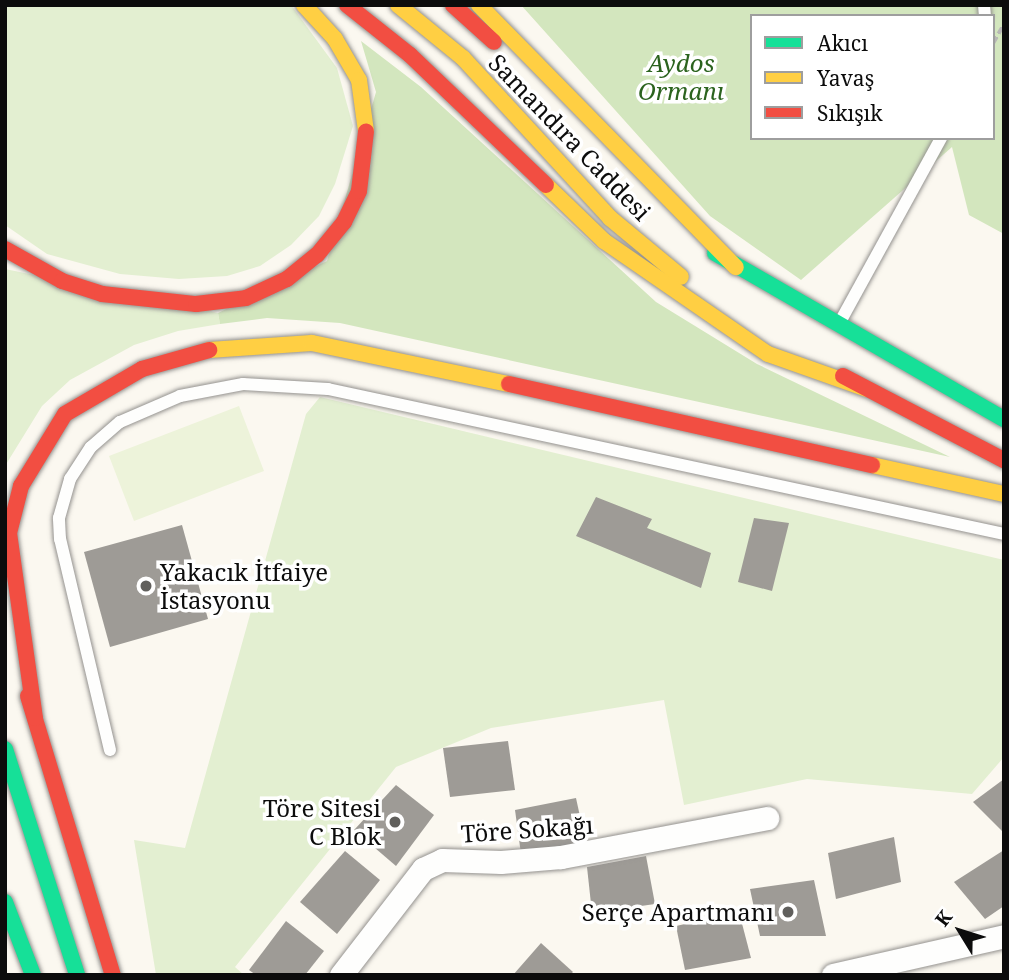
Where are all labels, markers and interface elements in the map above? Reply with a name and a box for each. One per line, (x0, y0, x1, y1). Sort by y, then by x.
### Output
legend (750, 14, 995, 140)
text: Akıcı (817, 29, 868, 57)
street label: Samandıra Caddesi (483, 48, 657, 226)
park label: Aydos Ormanı (638, 49, 724, 105)
text: Yavaş (817, 64, 874, 92)
text: Sıkışık (817, 99, 883, 127)
place label: Yakacık İtfaiye İstasyonu (160, 558, 328, 614)
marker: Yakacık İtfaiye İstasyonu (138, 578, 154, 594)
place label: Töre Sitesi C Blok (263, 794, 381, 850)
street label: Töre Sokağı (460, 810, 594, 848)
marker: Töre Sitesi C Blok (387, 814, 403, 830)
north arrow (925, 896, 995, 966)
place label: Serçe Apartmanı (582, 898, 774, 926)
marker: Serçe Apartmanı (780, 904, 796, 920)
text: K (929, 905, 958, 932)

